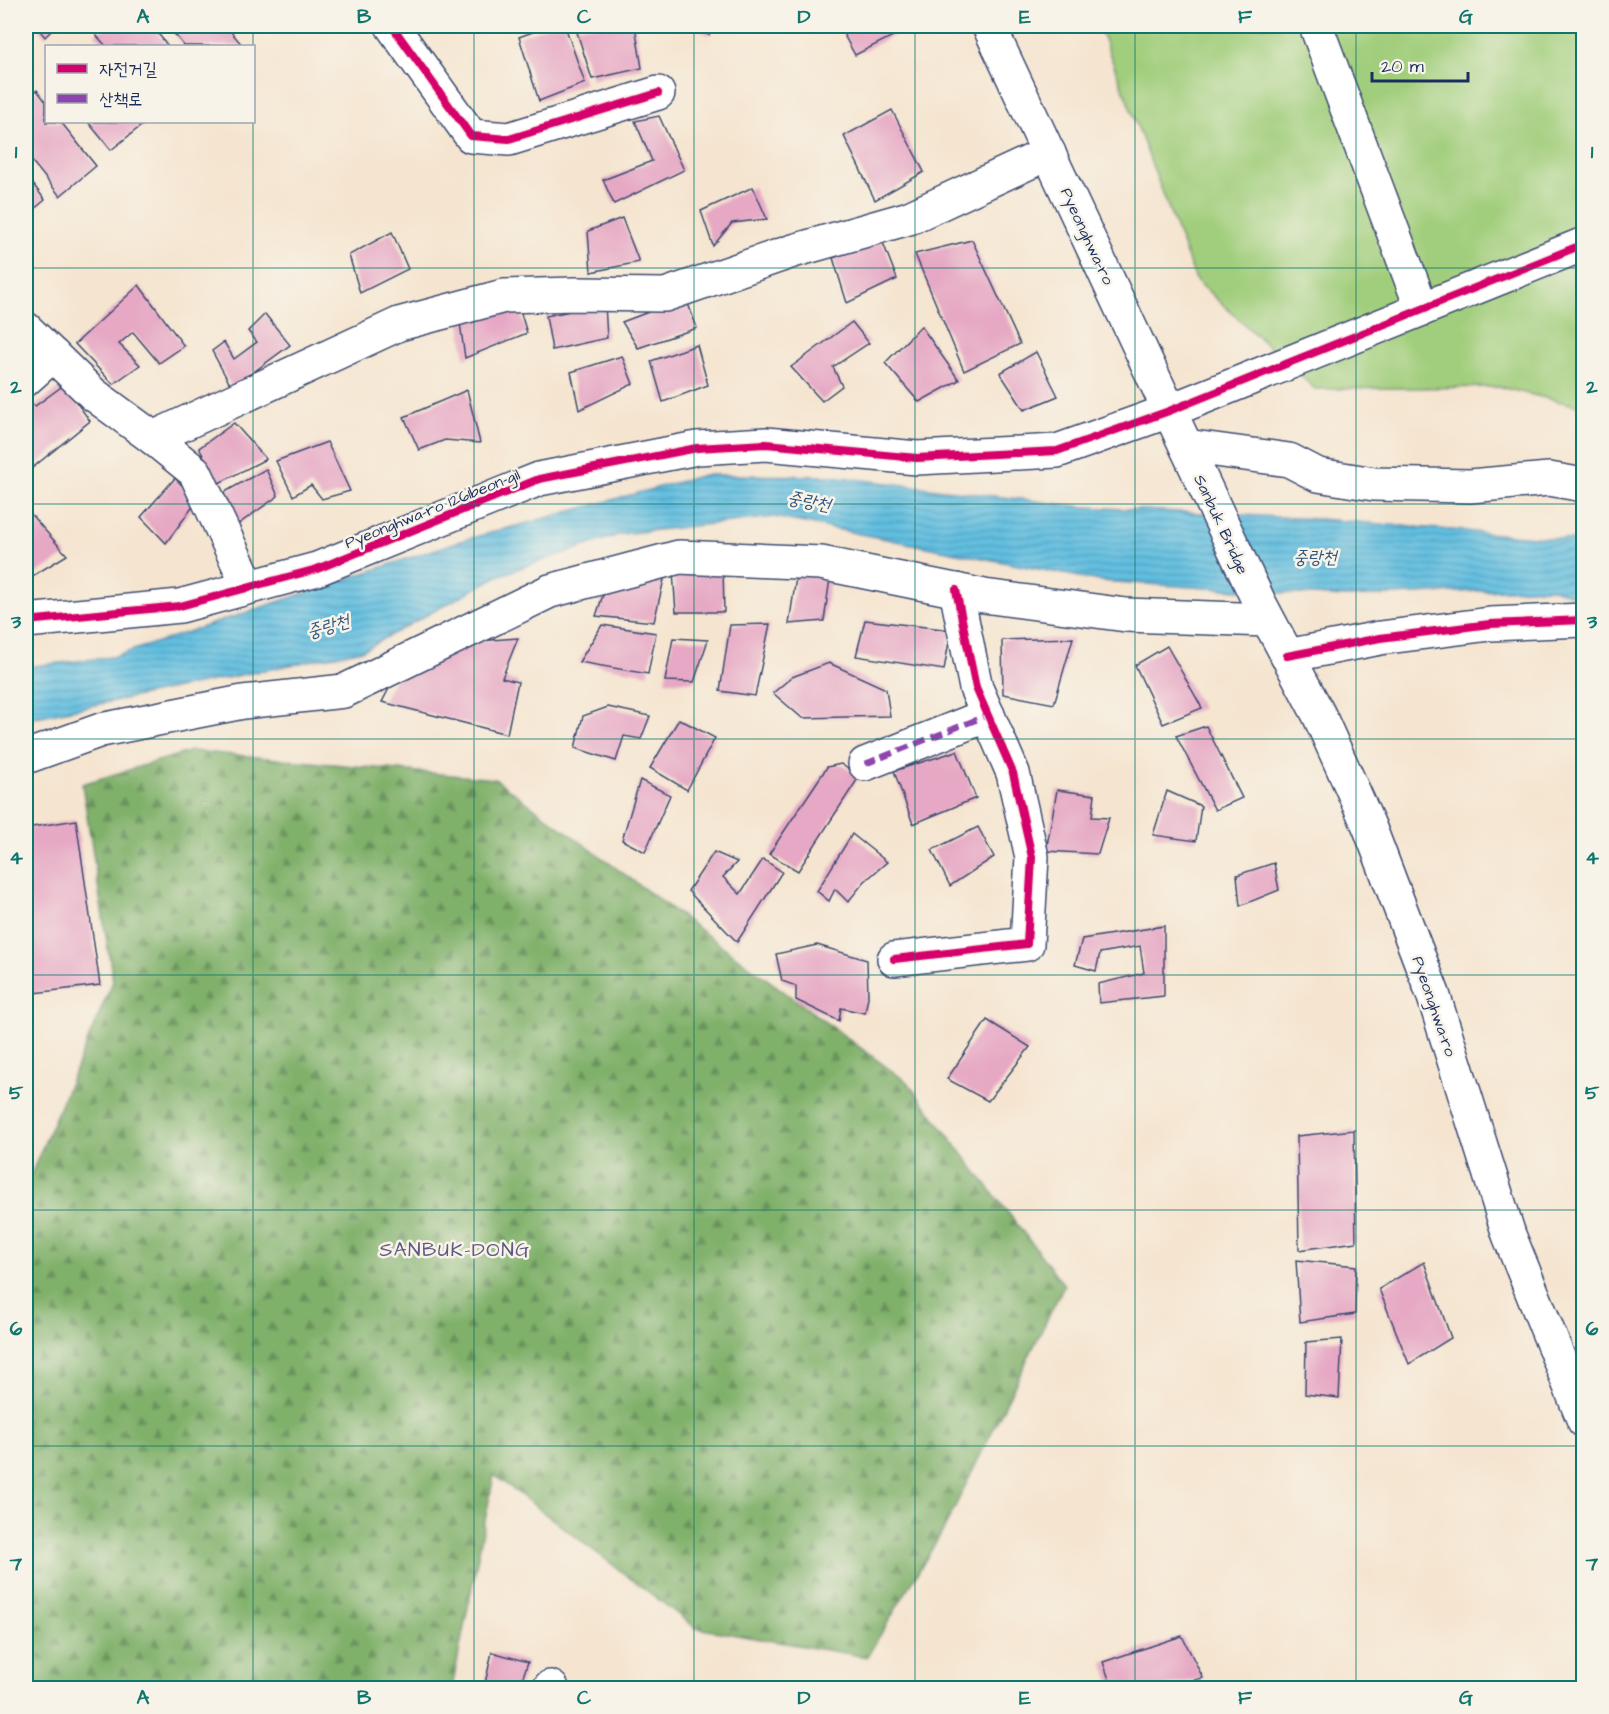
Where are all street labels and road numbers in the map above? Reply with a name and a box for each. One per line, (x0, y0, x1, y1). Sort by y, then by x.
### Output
street label: Pyeonghwa-ro (1054, 184, 1119, 289)
street label: Pyeonghwa-ro 1261beon-gil (341, 464, 524, 555)
street label: Sanbuk Bridge (1188, 471, 1254, 579)
street label: Pyeonghwa-ro (1406, 953, 1461, 1060)

